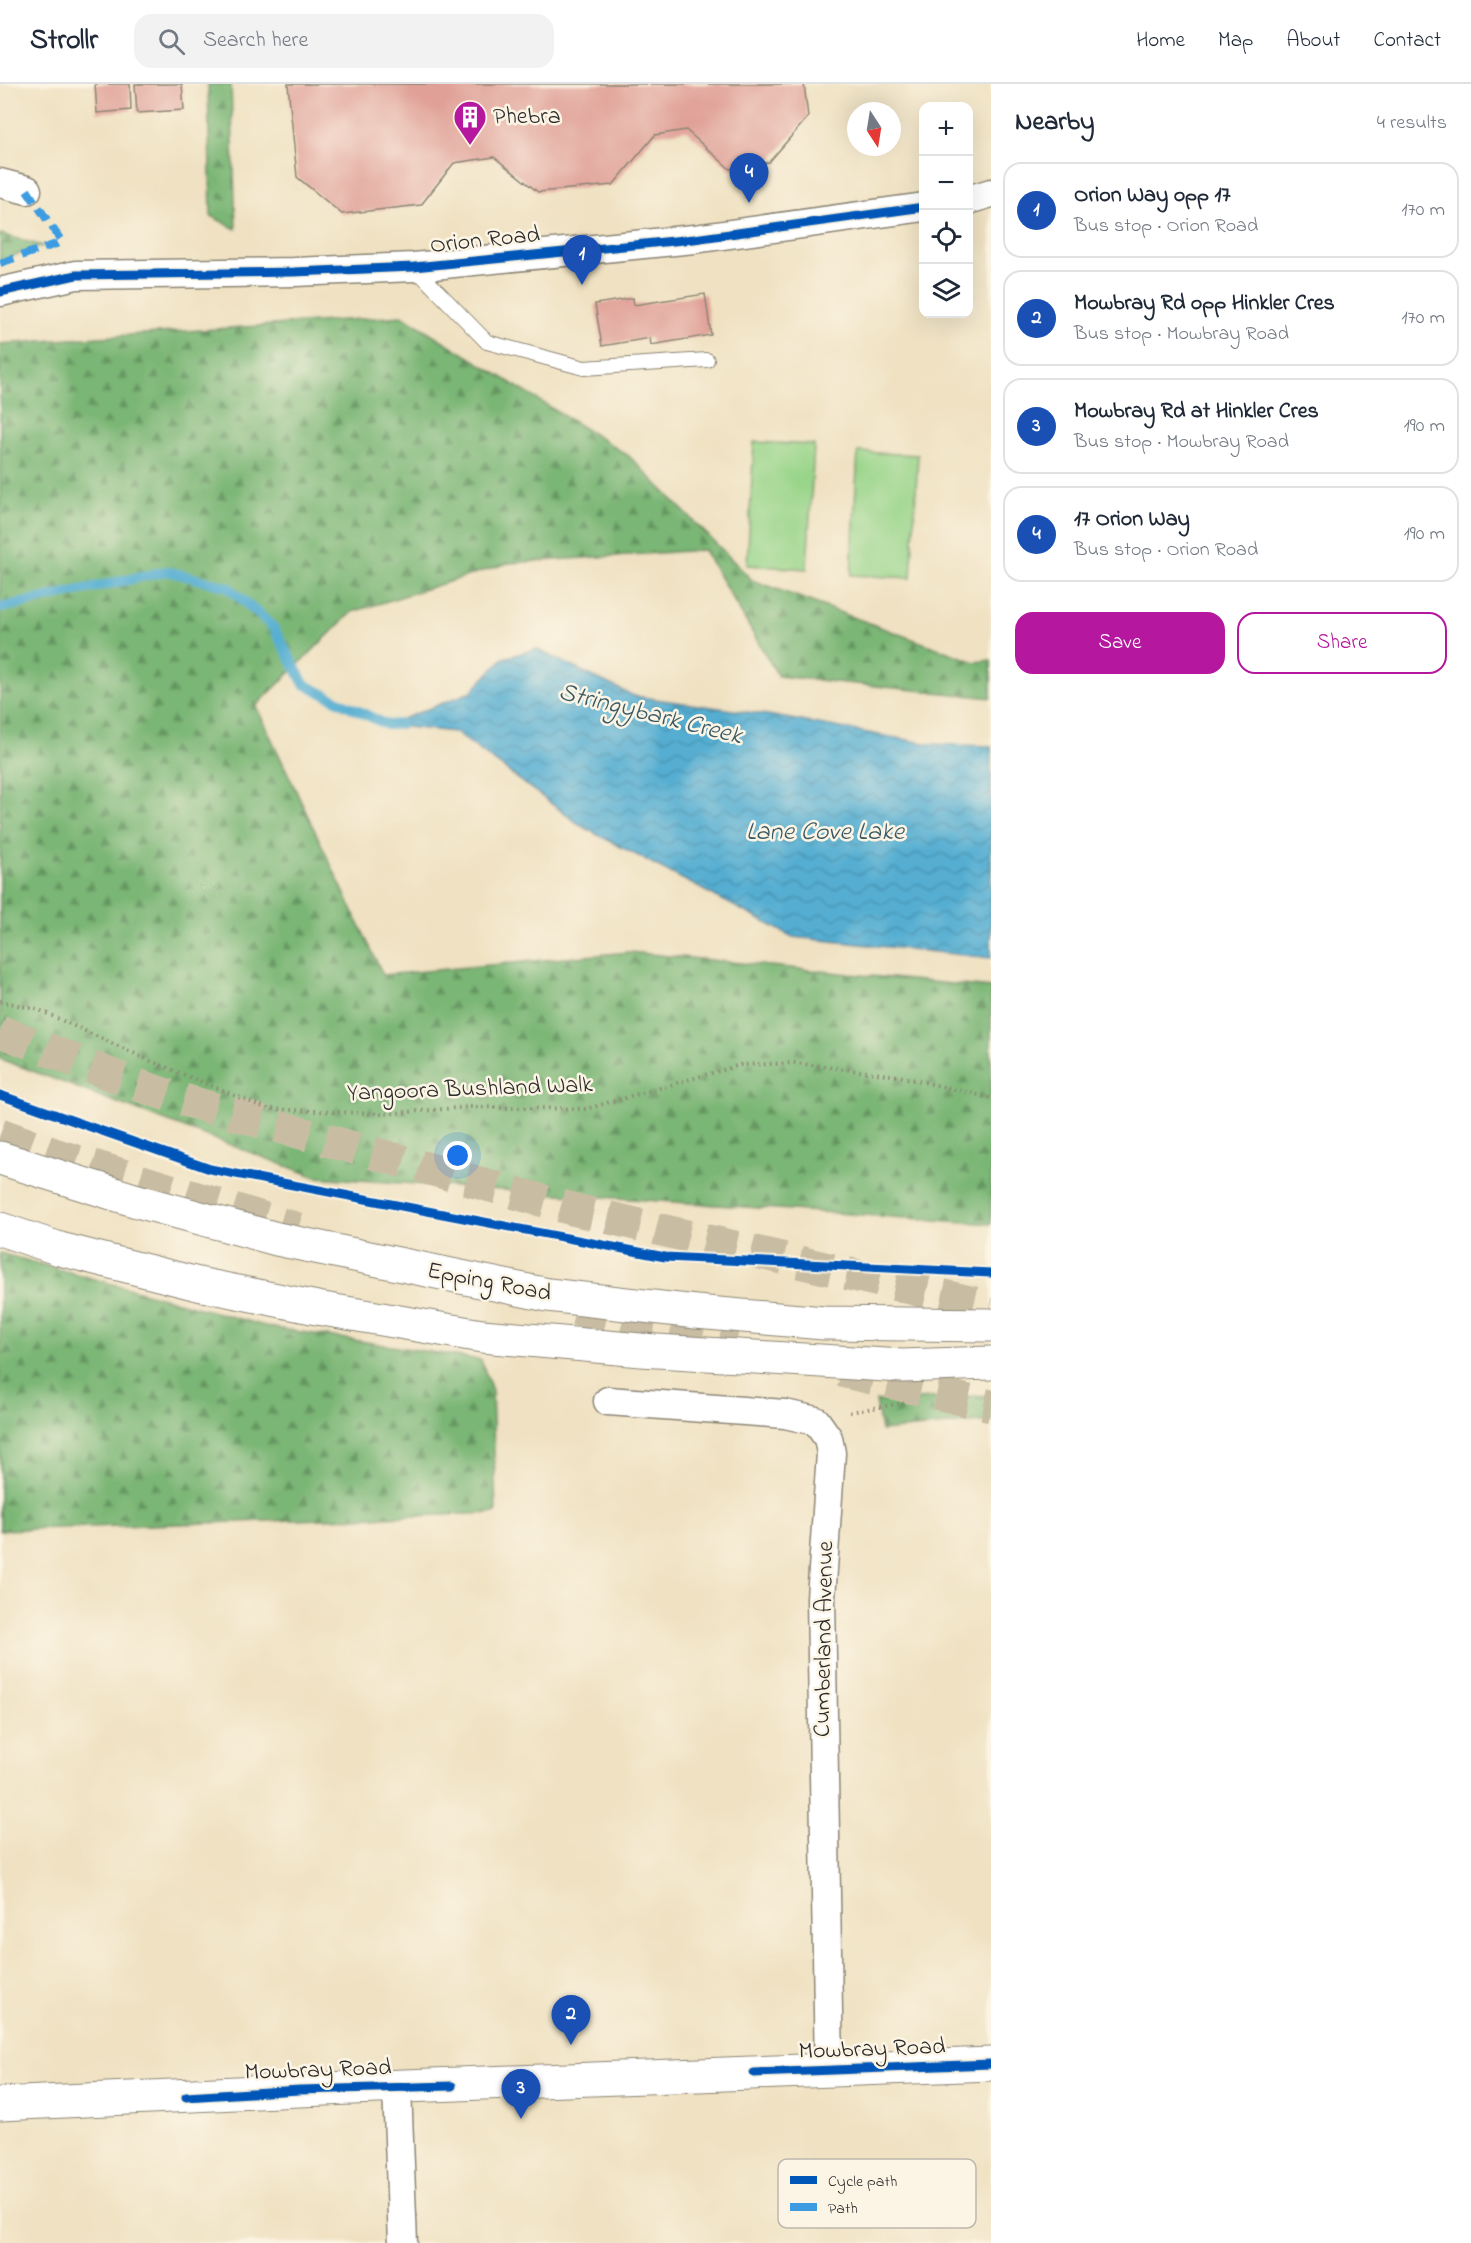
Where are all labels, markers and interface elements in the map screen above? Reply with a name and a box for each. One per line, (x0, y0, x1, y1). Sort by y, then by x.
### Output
search box (134, 14, 554, 68)
text: Strollr (30, 21, 98, 62)
icon: search (155, 25, 188, 58)
text: Search here (203, 25, 308, 57)
text: Home (1136, 26, 1185, 56)
text: Map (1218, 26, 1253, 56)
text: About (1286, 26, 1340, 56)
text: Contact (1373, 26, 1441, 56)
building icon: Phebra (452, 99, 488, 146)
place label: Phebra (493, 100, 561, 135)
north arrow (847, 102, 901, 156)
map controls (919, 102, 973, 318)
button: + (919, 102, 973, 156)
text: Nearby (1015, 104, 1094, 142)
text: 4 results (1377, 109, 1447, 138)
pin: 4 (730, 154, 768, 203)
button: − (919, 156, 973, 210)
text: Orion Way opp 17 (1074, 180, 1231, 212)
text: 1 (1033, 196, 1040, 225)
text: 170 m (1401, 196, 1445, 225)
button: locate (919, 210, 973, 264)
text: Bus stop · Orion Road (1074, 212, 1258, 241)
street label: Orion Road (428, 218, 542, 264)
pin: 1 (562, 236, 602, 285)
button: layers (919, 264, 973, 318)
text: Mowbray Rd opp Hinkler Cres (1074, 288, 1335, 320)
text: 2 (1032, 304, 1041, 333)
text: 170 m (1401, 304, 1445, 333)
text: Bus stop · Mowbray Road (1074, 320, 1289, 349)
text: Mowbray Rd at Hinkler Cres (1074, 396, 1319, 428)
text: 3 (1032, 412, 1041, 441)
text: 190 m (1403, 412, 1445, 441)
text: Bus stop · Mowbray Road (1074, 428, 1289, 457)
text: 17 Orion Way (1074, 504, 1190, 536)
text: 4 (1032, 520, 1041, 549)
text: 190 m (1403, 520, 1445, 549)
text: Bus stop · Orion Road (1074, 536, 1258, 565)
button: Save (1015, 612, 1225, 674)
button: Share (1237, 612, 1447, 674)
water label: Stringybark Creek (554, 674, 747, 757)
water label: Lane Cove Lake (746, 814, 905, 852)
street label: Yangoora Bushland Walk (347, 1068, 594, 1112)
your location (443, 1141, 472, 1170)
street label: Epping Road (424, 1254, 555, 1312)
street label: Cumberland Avenue (806, 1540, 844, 1737)
pin: 2 (552, 1996, 590, 2045)
street label: Mowbray Road (798, 2030, 947, 2071)
street label: Mowbray Road (244, 2051, 393, 2092)
pin: 3 (502, 2070, 540, 2119)
legend (778, 2159, 976, 2228)
text: Cycle path (828, 2170, 897, 2194)
text: Path (828, 2197, 858, 2221)

